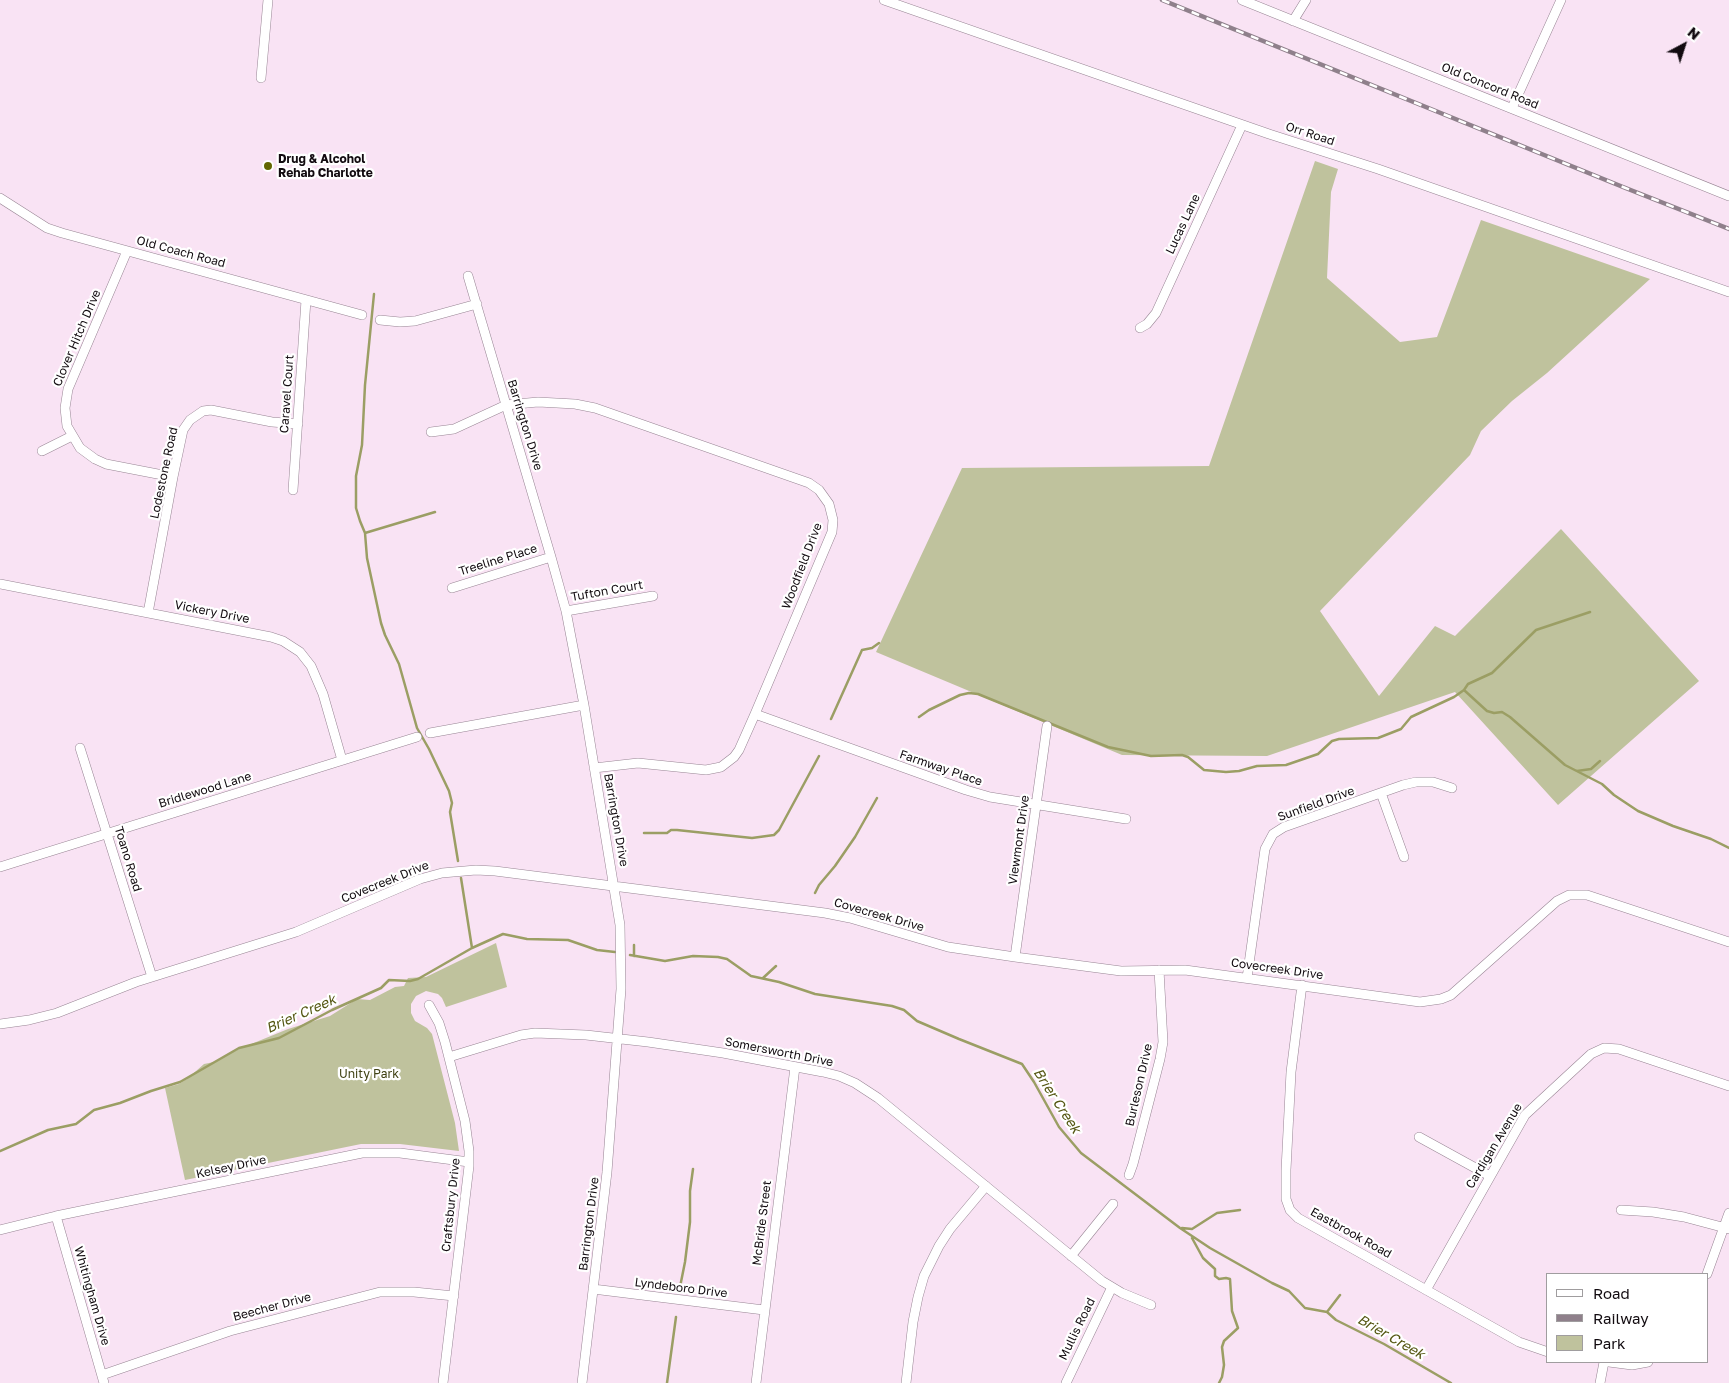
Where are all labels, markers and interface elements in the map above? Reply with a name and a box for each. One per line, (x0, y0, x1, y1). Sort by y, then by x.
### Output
north arrow (1659, 20, 1709, 70)
text: N (1684, 23, 1703, 43)
street label: Old Concord Road (1439, 60, 1541, 112)
street label: Orr Road (1284, 119, 1336, 149)
place label: Drug & Alcohol Rehab Charlotte (278, 152, 373, 180)
marker: Drug & Alcohol Rehab Charlotte (262, 160, 274, 172)
street label: Lucas Lane (1163, 192, 1203, 256)
street label: Old Coach Road (135, 233, 227, 271)
street label: Clover Hitch Drive (50, 287, 104, 389)
street label: Caravel Court (277, 354, 297, 434)
street label: Barrington Drive (504, 378, 546, 472)
street label: Lodestone Road (147, 426, 181, 520)
street label: Woodfield Drive (779, 521, 825, 611)
street label: Treeline Place (457, 541, 539, 579)
street label: Tufton Court (570, 578, 644, 604)
street label: Vickery Drive (173, 598, 251, 626)
street label: Farmway Place (898, 747, 984, 789)
street label: Bridlewood Lane (157, 769, 253, 811)
street label: Barrington Drive (601, 772, 631, 868)
street label: Sunfield Drive (1276, 783, 1356, 825)
street label: Viewmont Drive (1006, 794, 1032, 886)
street label: Toano Road (111, 825, 145, 893)
street label: Covecreek Drive (339, 858, 431, 906)
street label: Covecreek Drive (832, 895, 926, 935)
street label: Covecreek Drive (1230, 955, 1324, 983)
water label: Brier Creek (263, 991, 339, 1037)
street label: Somersworth Drive (724, 1034, 834, 1070)
street label: Burleson Drive (1122, 1042, 1156, 1128)
water label: Brier Creek (1030, 1065, 1084, 1137)
park label: Unity Park (339, 1067, 399, 1081)
street label: Cardigan Avenue (1463, 1101, 1525, 1191)
street label: Kelsey Drive (195, 1153, 267, 1181)
street label: Craftsbury Drive (439, 1157, 463, 1253)
street label: Barrington Drive (576, 1176, 602, 1272)
street label: McBride Street (750, 1180, 774, 1266)
street label: Eastbrook Road (1308, 1205, 1394, 1261)
street label: Whitingham Drive (71, 1245, 113, 1347)
legend (1546, 1273, 1709, 1363)
street label: Lyndeboro Drive (634, 1275, 728, 1301)
text: Road (1593, 1284, 1630, 1302)
street label: Beecher Drive (231, 1290, 313, 1324)
street label: Mullis Road (1056, 1296, 1098, 1362)
text: Railway (1593, 1309, 1649, 1327)
water label: Brier Creek (1354, 1311, 1428, 1363)
text: Park (1593, 1334, 1625, 1352)

